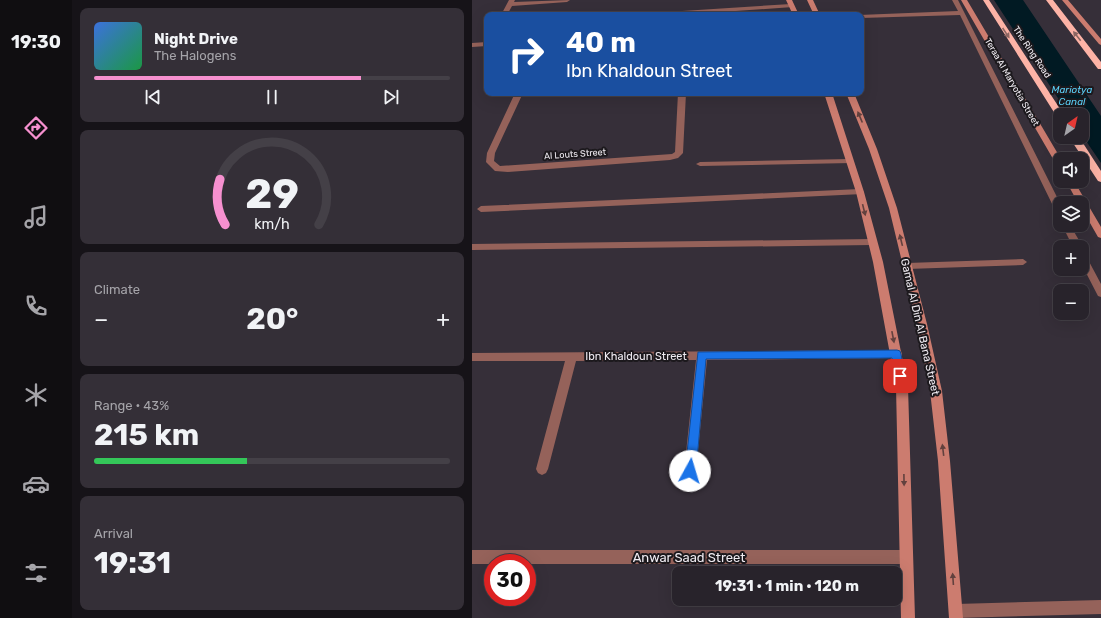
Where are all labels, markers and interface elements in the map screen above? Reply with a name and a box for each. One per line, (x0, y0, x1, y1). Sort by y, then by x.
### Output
street label: The Ring Road (1011, 24, 1053, 80)
text: 40 m (566, 26, 636, 59)
icon: right (500, 28, 552, 80)
one-way arrow (1002, 28, 1010, 38)
text: Night Drive (154, 30, 238, 48)
text: 19:30 (11, 31, 61, 53)
one-way arrow (1073, 31, 1081, 42)
street label: Teraa Al Maryotia Street (983, 36, 1041, 128)
text: The Halogens (154, 48, 236, 63)
text: Ibn Khaldoun Street (566, 60, 732, 82)
water label: Mariotya Canal (1052, 84, 1093, 108)
icon: previous (142, 86, 164, 108)
icon: pause (261, 86, 283, 108)
icon: next (380, 86, 402, 108)
north arrow (1053, 108, 1089, 144)
map controls (1053, 108, 1089, 320)
one-way arrow (857, 111, 863, 122)
icon: directions (22, 114, 50, 142)
street label: Al Louts Street (544, 147, 607, 161)
button: sound (1053, 152, 1089, 188)
text: 29 (245, 169, 299, 218)
button: layers (1053, 196, 1089, 232)
icon: music (22, 203, 50, 231)
one-way arrow (861, 205, 867, 217)
text: km/h (254, 216, 290, 233)
one-way arrow (897, 234, 903, 246)
button: + (1053, 240, 1089, 276)
street label: Gamal Al Din Al Bana Street (898, 257, 942, 397)
text: Climate (94, 282, 140, 297)
button: − (1053, 284, 1089, 320)
icon: phone (22, 292, 50, 320)
text: 20° (246, 301, 298, 337)
text: − (94, 306, 108, 333)
text: + (436, 306, 450, 333)
one-way arrow (891, 331, 897, 343)
street label: Ibn Khaldoun Street (585, 350, 688, 363)
pin (883, 359, 917, 393)
icon: arrive (889, 365, 911, 387)
icon: climate (22, 381, 50, 409)
text: Range · 43% (94, 398, 169, 413)
text: 215 km (94, 417, 199, 453)
one-way arrow (940, 443, 946, 456)
position arrow (669, 450, 711, 492)
icon: car (22, 470, 50, 498)
one-way arrow (901, 474, 907, 487)
text: Arrival (94, 526, 133, 541)
text: 19:31 (94, 545, 171, 581)
street label: Anwar Saad Street (633, 550, 745, 565)
speed limit sign: 30 (484, 554, 536, 606)
icon: filters (22, 559, 50, 587)
one-way arrow (950, 573, 957, 585)
text: 19:31 · 1 min · 120 m (715, 577, 859, 595)

